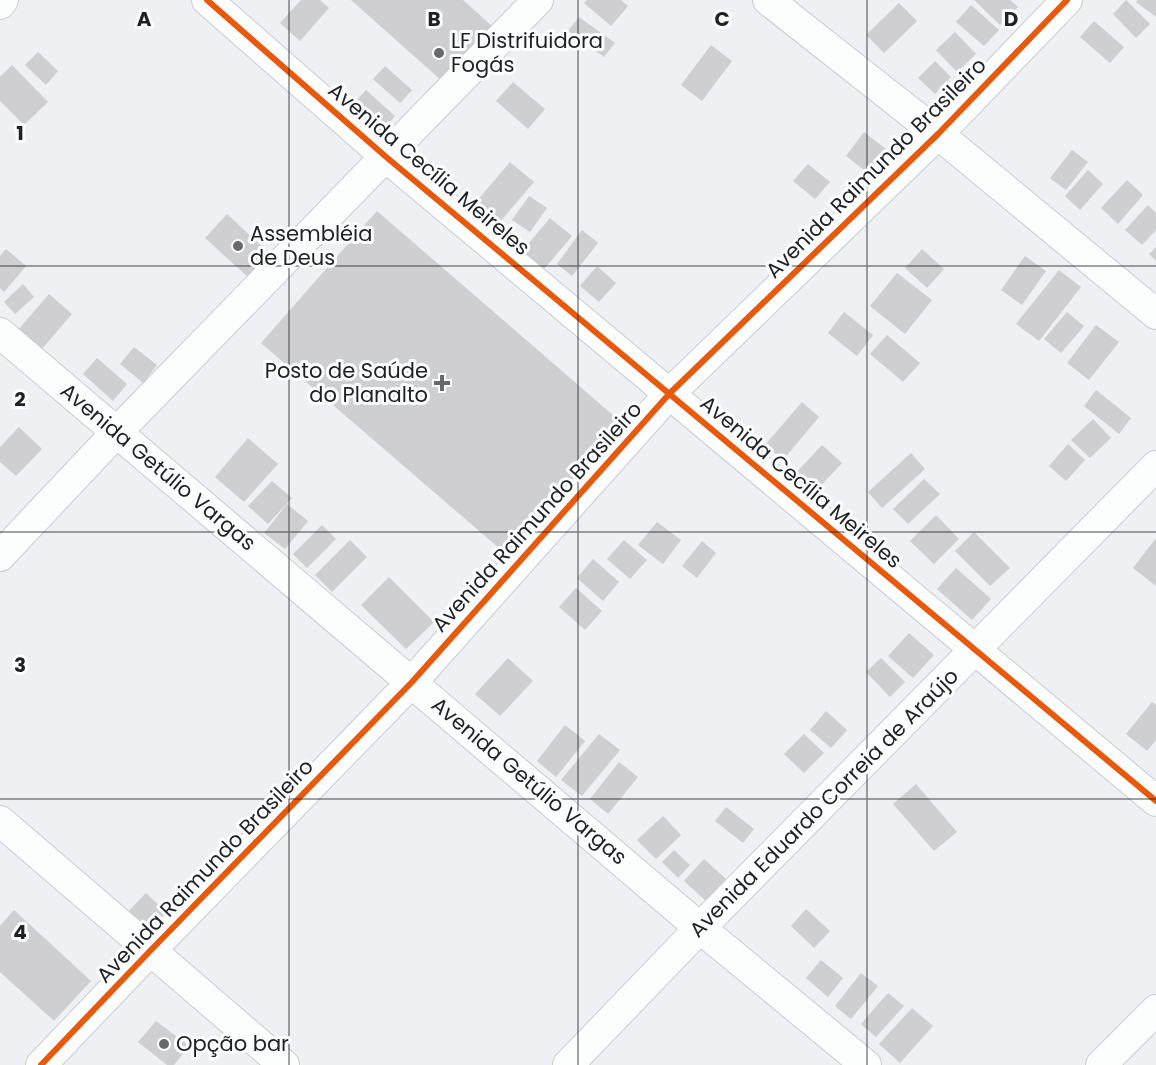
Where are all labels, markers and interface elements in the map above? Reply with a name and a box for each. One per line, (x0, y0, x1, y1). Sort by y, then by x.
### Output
text: A (137, 5, 152, 33)
text: B (427, 5, 441, 33)
text: C (714, 5, 730, 33)
text: D (1004, 5, 1018, 33)
place label: LF Distrifuidora Fogás (451, 26, 603, 79)
marker: LF Distrifuidora Fogás (432, 46, 446, 60)
street label: Avenida Raimundo Brasileiro (759, 51, 992, 284)
street label: Avenida Cecília Meireles (322, 76, 536, 262)
text: 1 (16, 119, 24, 147)
place label: Assembléia de Deus (250, 219, 372, 272)
marker: Assembléia de Deus (231, 239, 245, 253)
place label: Posto de Saúde do Planalto (265, 356, 428, 409)
marker: Posto de Saúde do Planalto (433, 374, 451, 392)
street label: Avenida Getúlio Vargas (54, 376, 262, 557)
text: 2 (14, 385, 26, 413)
street label: Avenida Cecília Meireles (694, 389, 908, 575)
street label: Avenida Raimundo Brasileiro (425, 395, 648, 638)
text: 3 (14, 651, 26, 679)
street label: Avenida Eduardo Correia de Araújo (683, 662, 965, 944)
street label: Avenida Getúlio Vargas (425, 690, 633, 871)
street label: Avenida Raimundo Brasileiro (90, 752, 320, 989)
text: 4 (13, 918, 27, 946)
place label: Opção bar (176, 1029, 289, 1058)
marker: Opção bar (157, 1037, 171, 1051)

